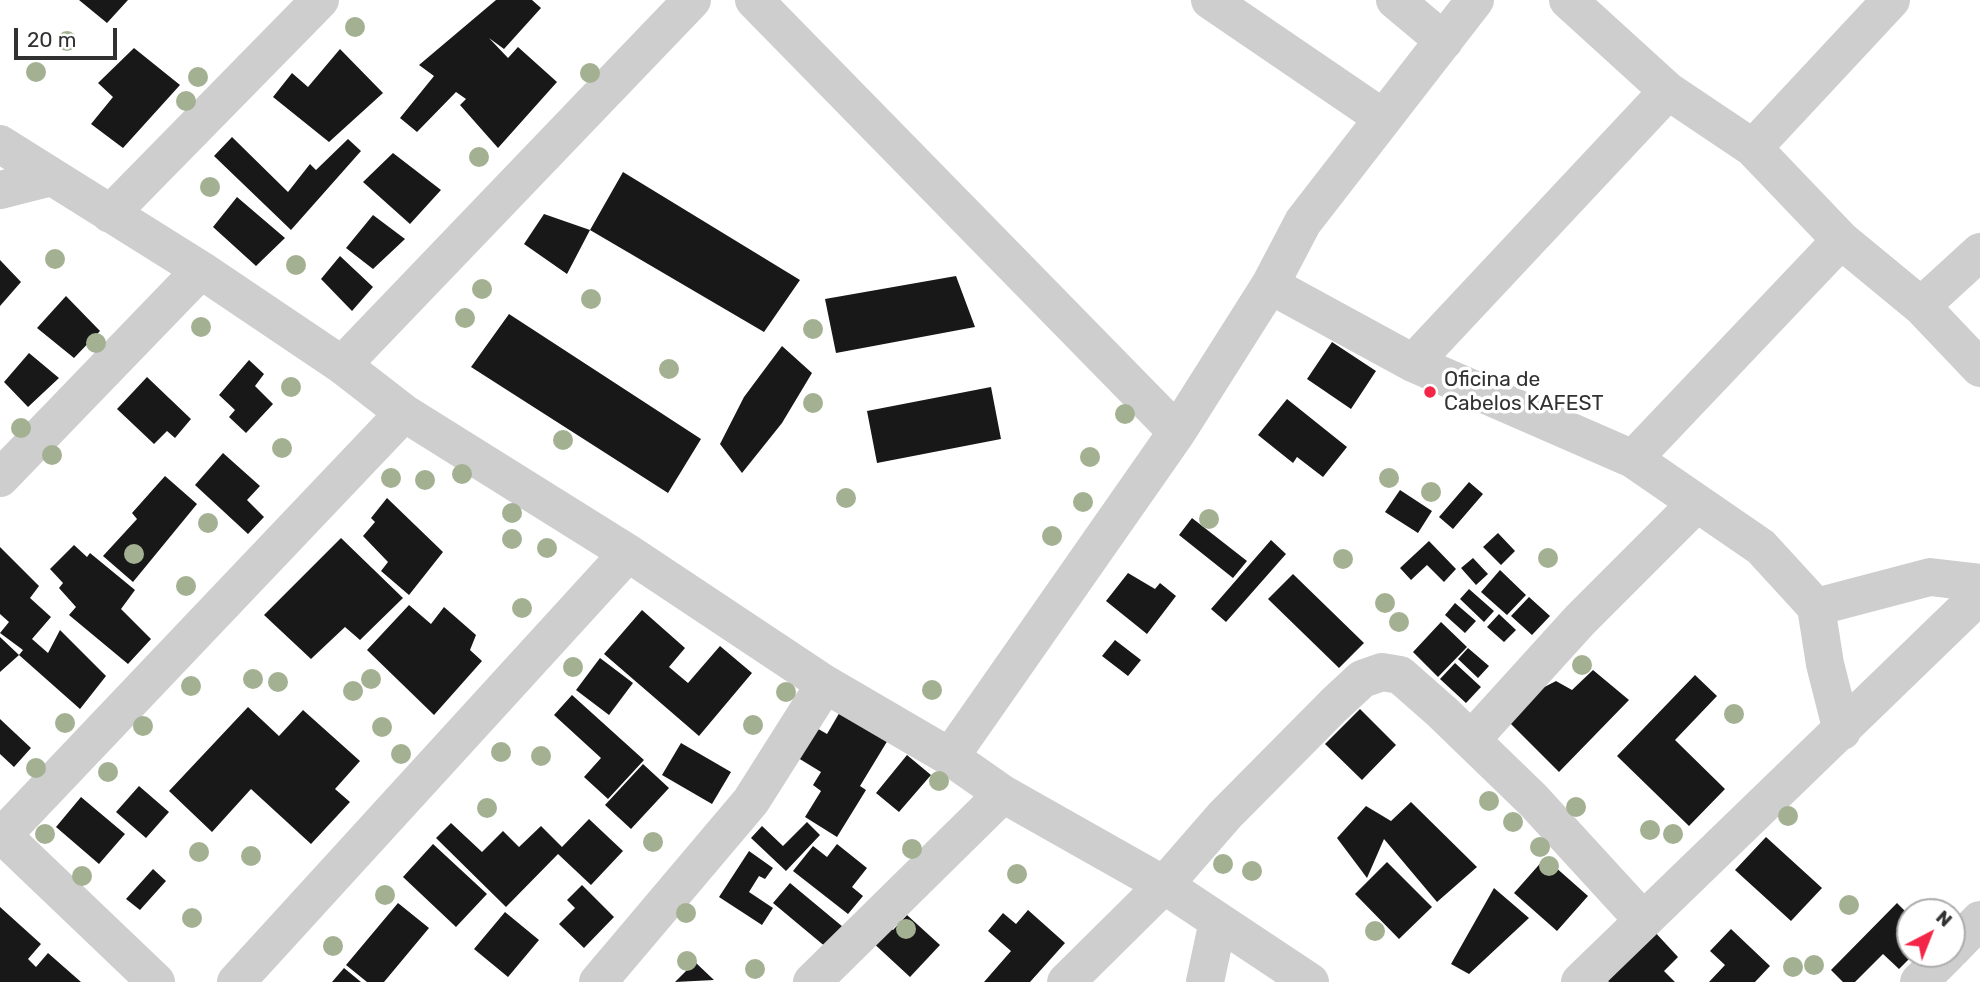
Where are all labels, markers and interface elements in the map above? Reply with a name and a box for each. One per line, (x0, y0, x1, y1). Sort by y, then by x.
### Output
scale bar (18, 14, 121, 58)
text: 20 m (27, 27, 76, 52)
place label: Oficina de Cabelos KAFEST (1444, 367, 1604, 417)
marker: Oficina de Cabelos KAFEST (1422, 384, 1438, 400)
north arrow (1896, 898, 1966, 968)
text: N (1931, 905, 1957, 932)

